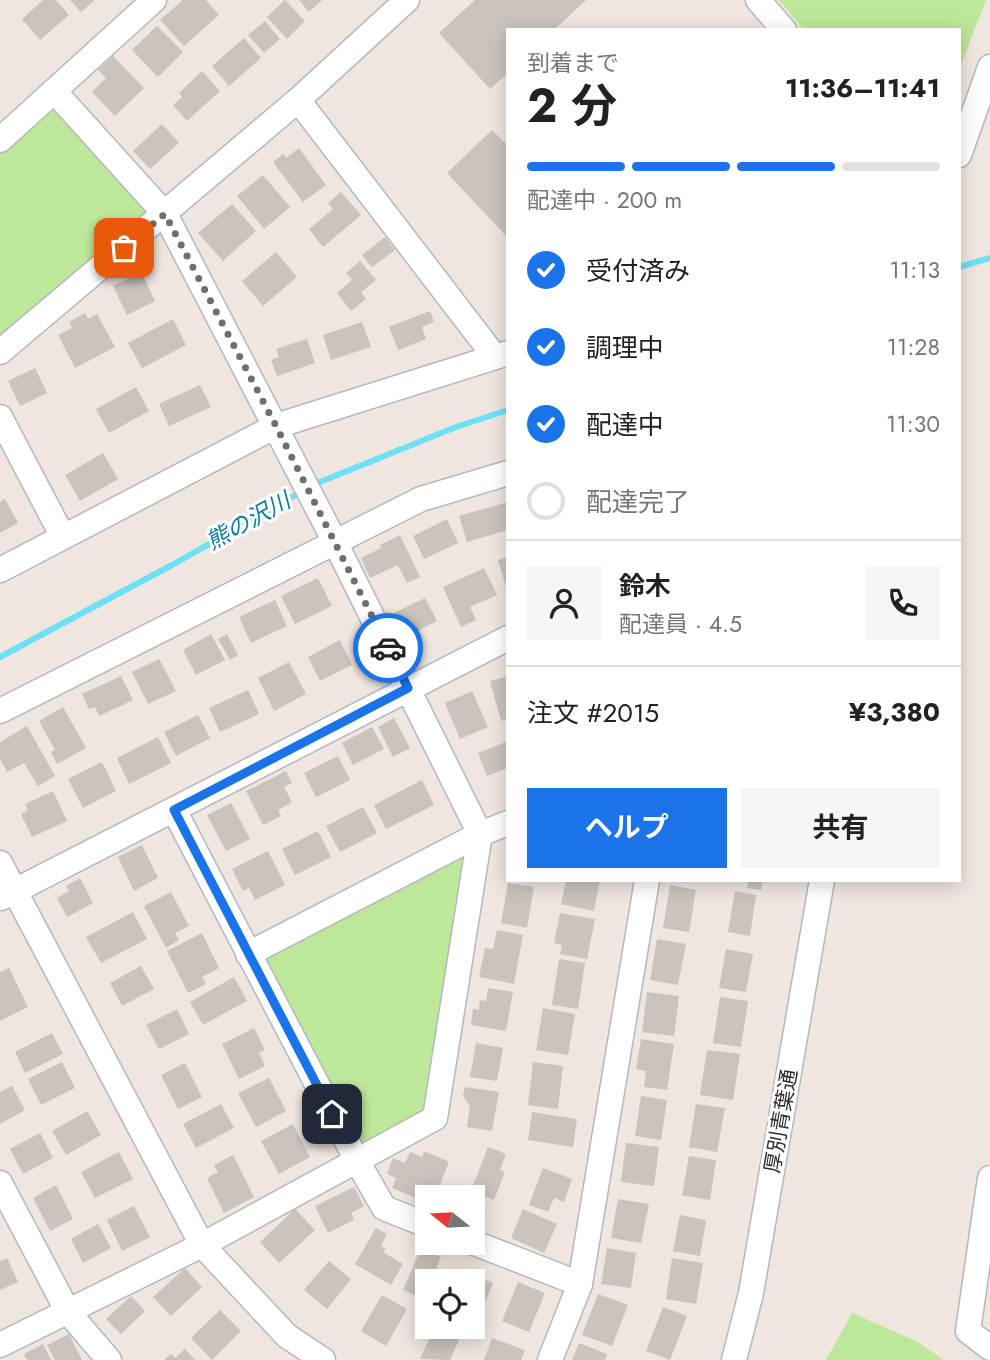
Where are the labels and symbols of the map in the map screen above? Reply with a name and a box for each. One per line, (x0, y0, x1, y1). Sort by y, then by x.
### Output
pin (94, 218, 154, 278)
water label: 熊の沢川 (200, 482, 299, 558)
courier (353, 613, 423, 683)
street label: 厚別青葉通 (757, 1067, 805, 1175)
pin (302, 1084, 362, 1144)
north arrow (415, 1185, 485, 1255)

